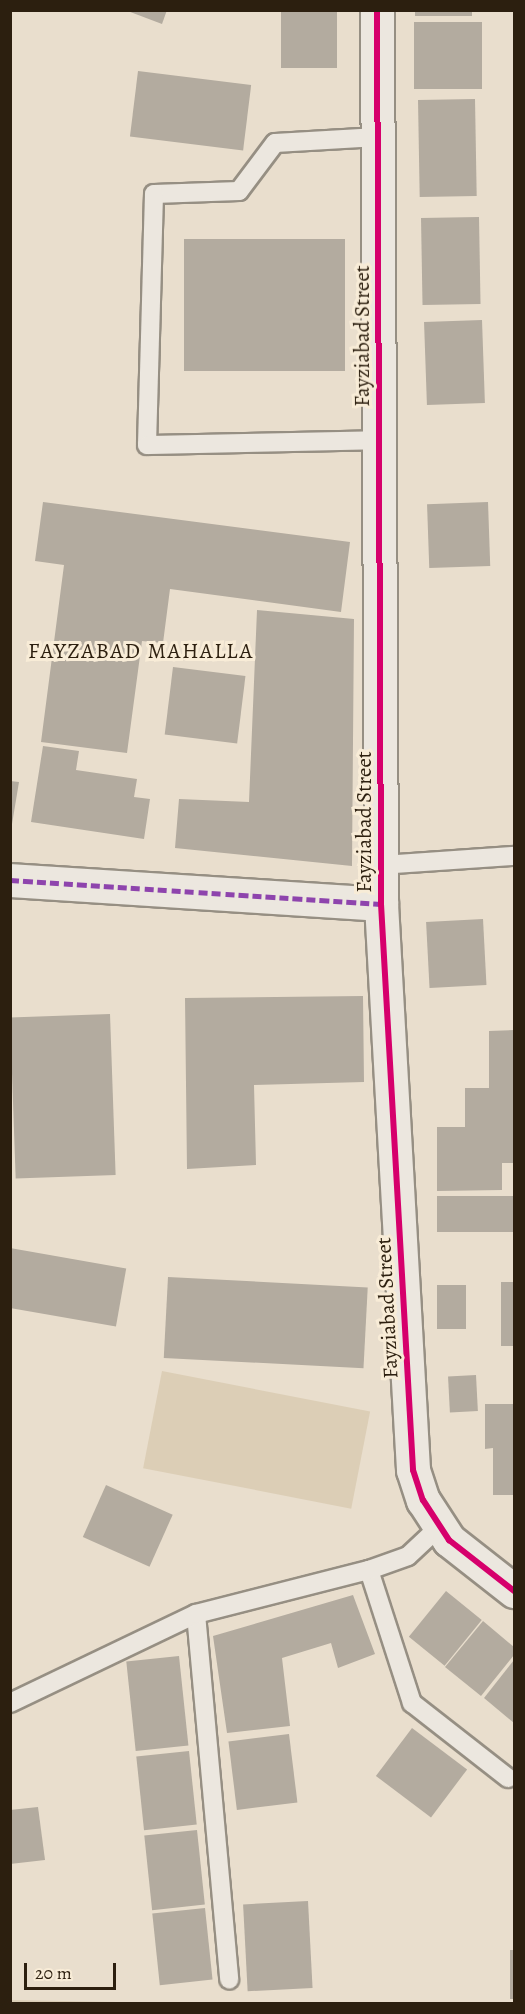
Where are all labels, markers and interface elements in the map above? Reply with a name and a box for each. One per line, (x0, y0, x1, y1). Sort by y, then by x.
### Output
street label: Fayziabad Street (349, 265, 375, 407)
district label: FAYZABAD MAHALLA (28, 639, 254, 665)
street label: Fayziabad Street (351, 751, 377, 893)
street label: Fayziabad Street (371, 1237, 403, 1379)
scale bar (27, 1951, 118, 1989)
text: 20 m (35, 1961, 72, 1985)

